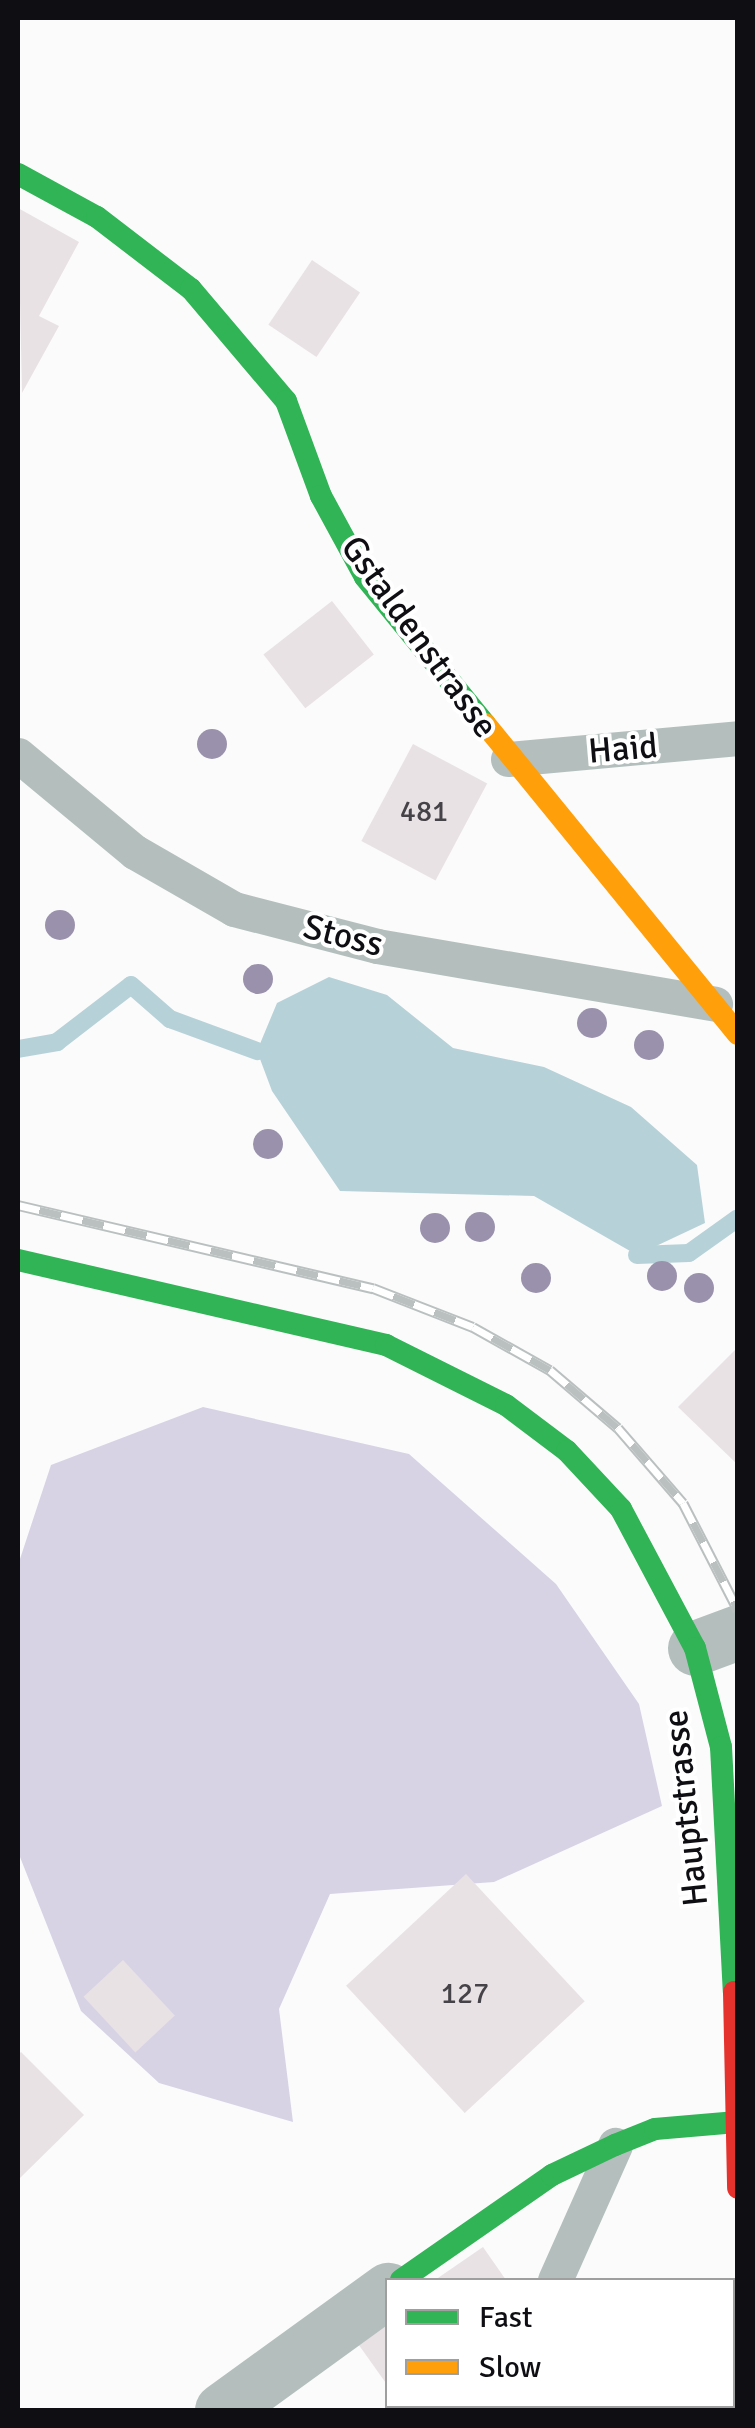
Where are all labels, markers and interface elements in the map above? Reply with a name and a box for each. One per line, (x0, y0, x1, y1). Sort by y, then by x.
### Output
street label: Gstaldenstrasse (332, 528, 506, 746)
street label: Haid (587, 725, 659, 773)
house number: 481 (400, 794, 448, 830)
street label: Stoss (299, 906, 387, 966)
street label: Hauptstrasse (655, 1708, 717, 1908)
house number: 127 (441, 1976, 489, 2012)
legend (385, 2278, 735, 2408)
text: Fast (479, 2299, 532, 2336)
text: Slow (479, 2349, 541, 2386)

